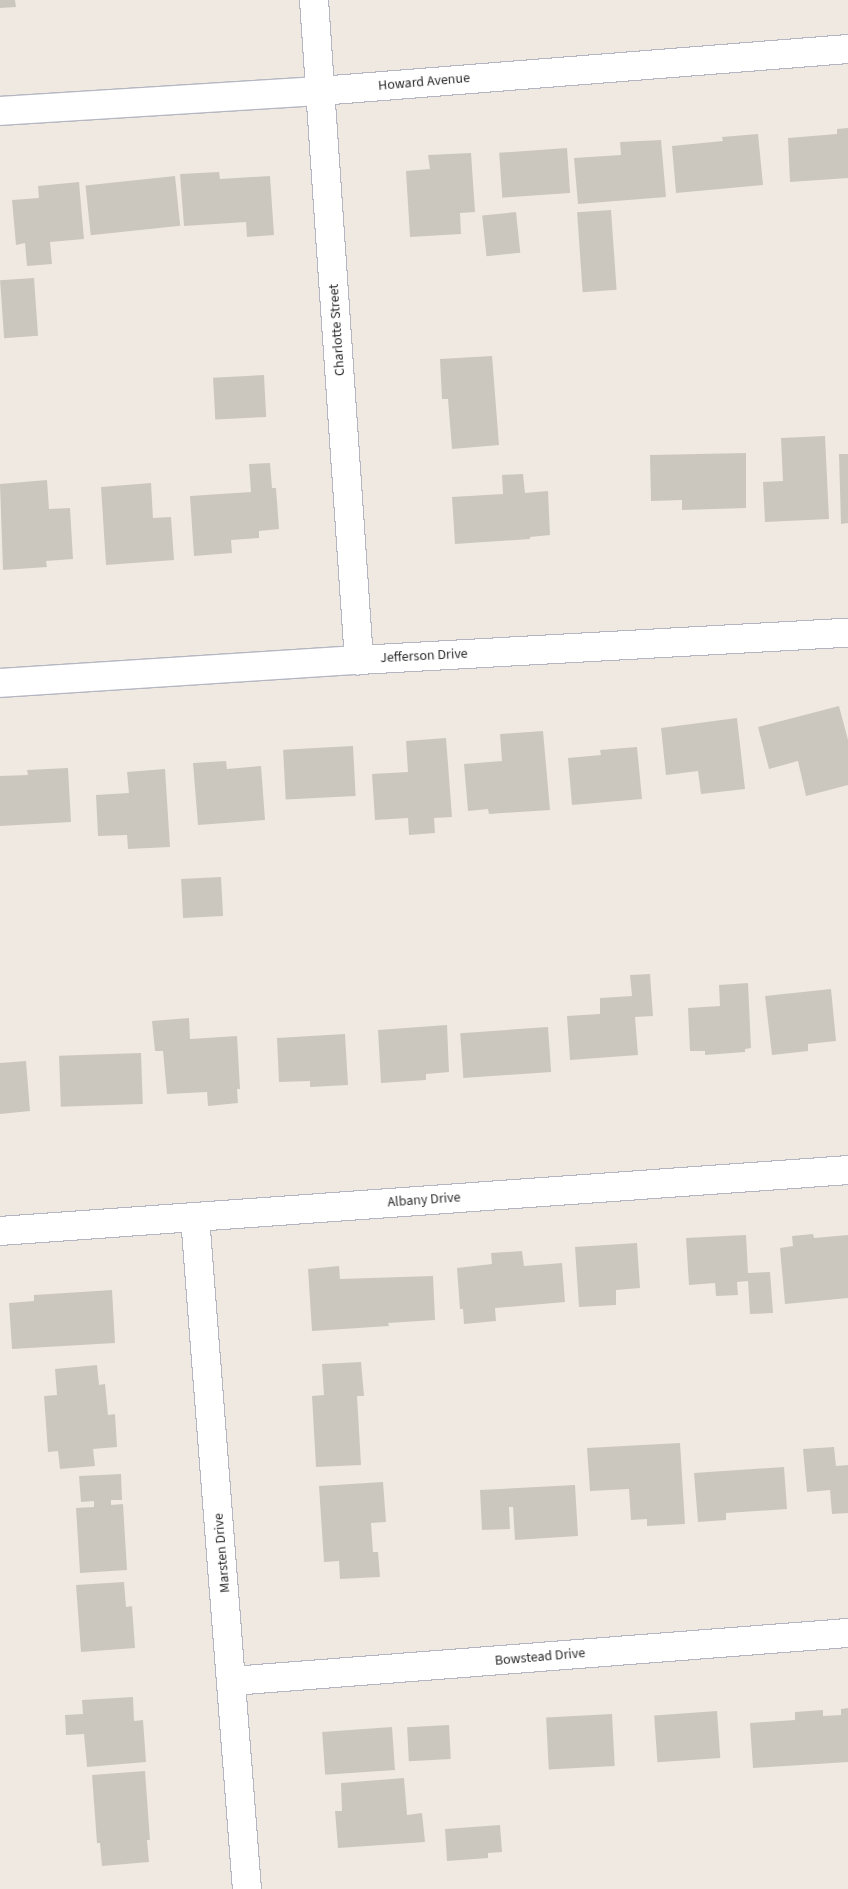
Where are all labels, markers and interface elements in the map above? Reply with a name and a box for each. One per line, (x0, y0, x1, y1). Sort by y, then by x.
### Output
street label: Howard Avenue (377, 70, 471, 94)
street label: Charlotte Street (325, 283, 349, 377)
street label: Jefferson Drive (380, 645, 468, 667)
street label: Albany Drive (387, 1189, 461, 1211)
street label: Marsten Drive (210, 1512, 234, 1594)
street label: Bowstead Drive (494, 1645, 586, 1669)

